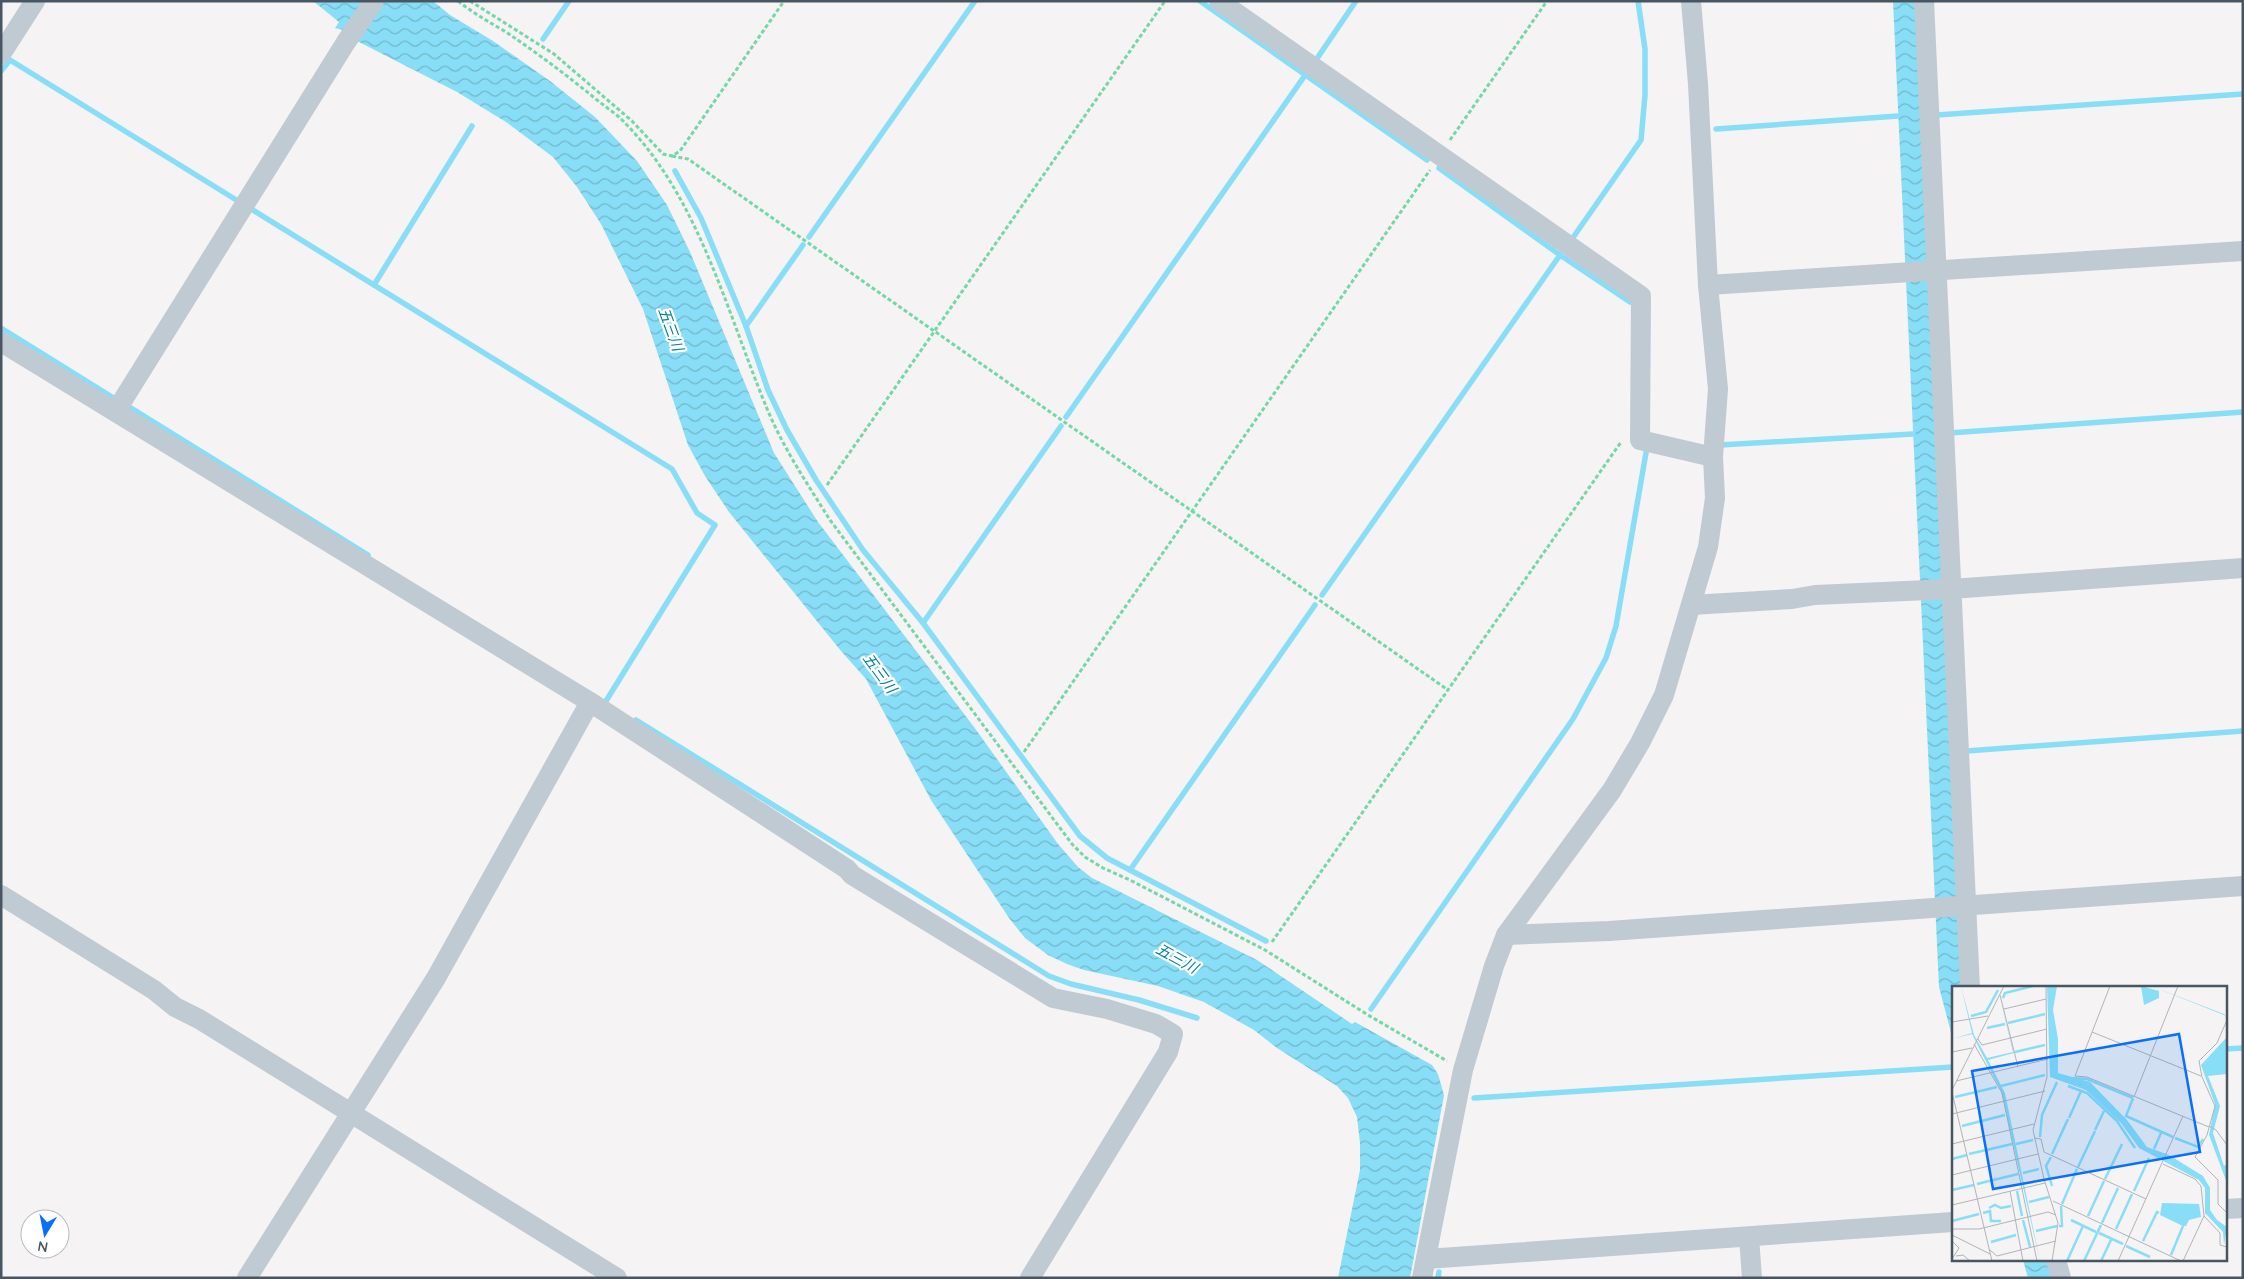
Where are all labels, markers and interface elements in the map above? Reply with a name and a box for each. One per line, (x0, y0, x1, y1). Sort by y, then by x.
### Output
water label: 五三川 (654, 305, 688, 355)
water label: 五三川 (859, 649, 902, 698)
water label: 五三川 (1153, 939, 1203, 978)
inset map (1952, 986, 2226, 1262)
north arrow (20, 1209, 70, 1259)
text: N (36, 1237, 49, 1257)

